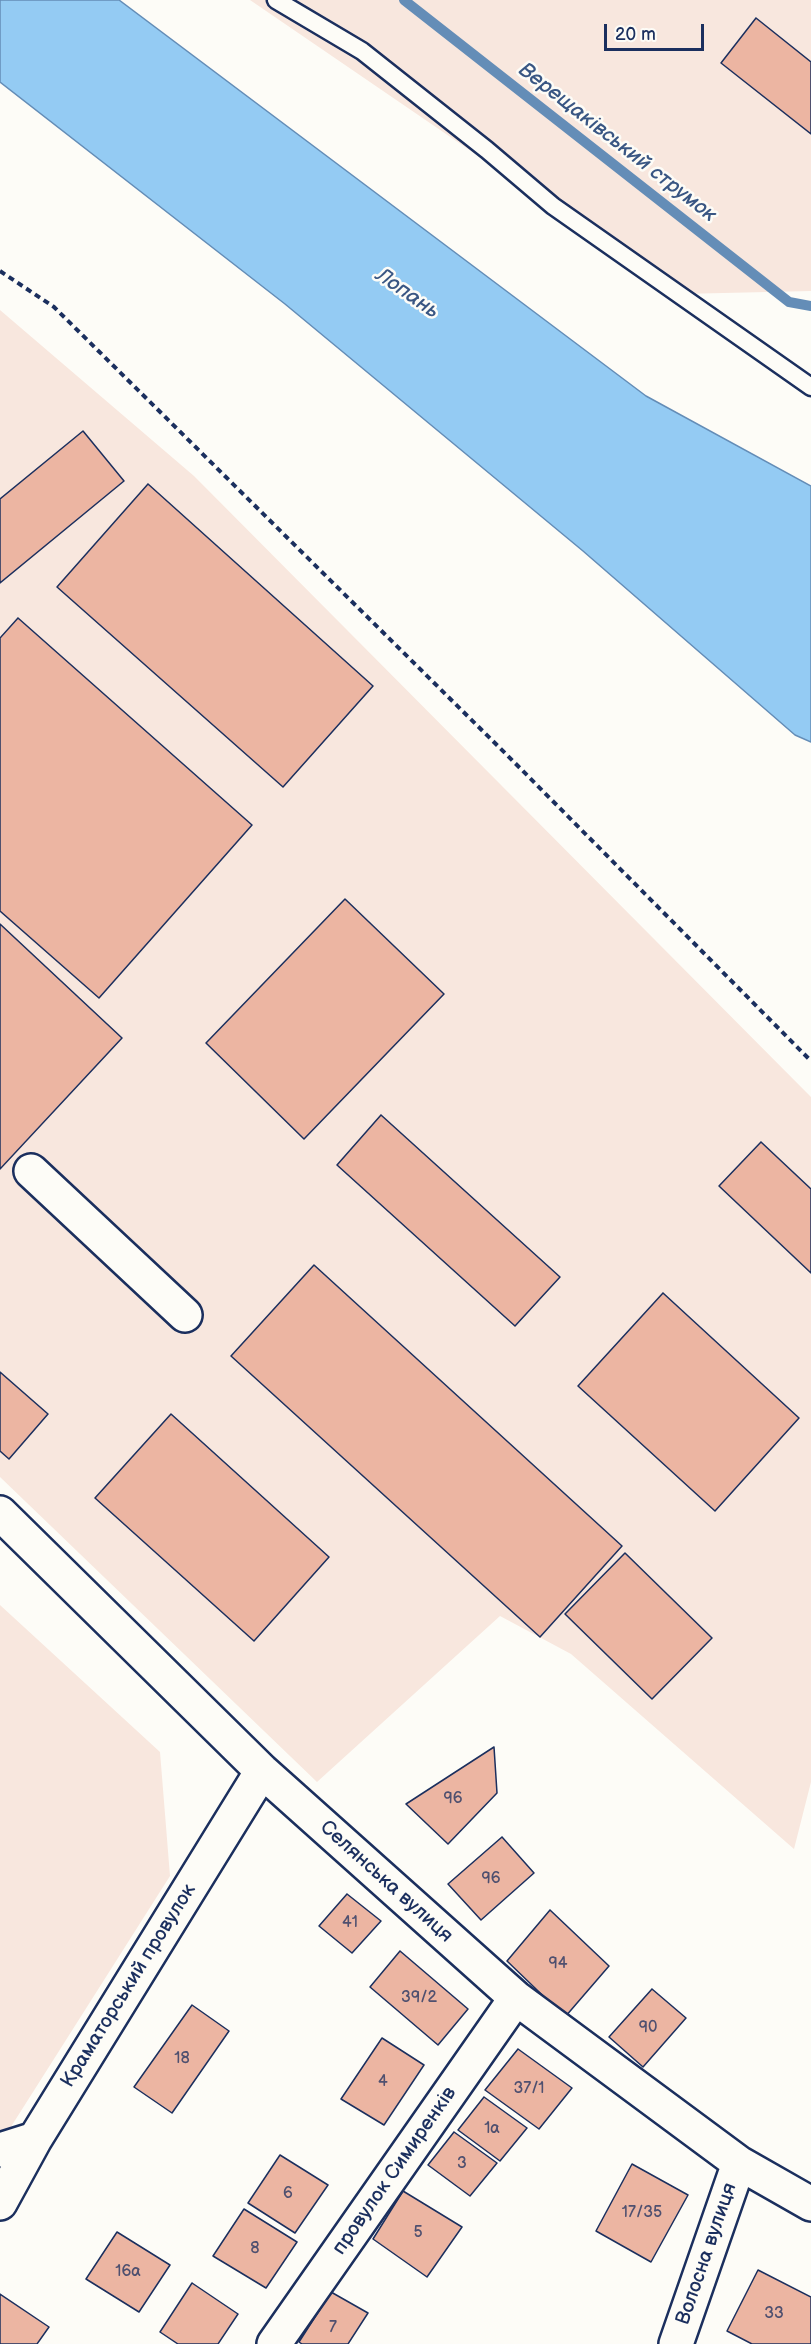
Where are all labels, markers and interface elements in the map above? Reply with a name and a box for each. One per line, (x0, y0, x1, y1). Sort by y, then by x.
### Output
scale bar (607, 12, 708, 50)
text: 20 m (615, 24, 656, 45)
water label: Верещаківський струмок (513, 58, 721, 228)
water label: Лопань (371, 263, 443, 325)
house number: 96 (443, 1789, 463, 1809)
street label: Селянська вулиця (315, 1816, 457, 1948)
house number: 96 (481, 1869, 501, 1889)
street label: Краматорський провулок (56, 1880, 202, 2092)
house number: 41 (342, 1913, 358, 1933)
house number: 94 (548, 1954, 568, 1974)
house number: 39/2 (401, 1988, 437, 2008)
house number: 90 (639, 2018, 657, 2038)
house number: 18 (174, 2049, 190, 2069)
house number: 4 (378, 2072, 388, 2092)
house number: 37/1 (513, 2079, 545, 2099)
street label: провулок Симиренків (328, 2082, 462, 2260)
house number: 1а (484, 2119, 500, 2139)
house number: 3 (457, 2154, 467, 2174)
street label: Волосна вулиця (672, 2180, 742, 2328)
house number: 6 (283, 2184, 293, 2204)
house number: 17/35 (622, 2203, 662, 2223)
house number: 5 (413, 2223, 423, 2243)
house number: 8 (250, 2239, 260, 2259)
house number: 16а (115, 2262, 141, 2282)
house number: 33 (764, 2304, 784, 2324)
house number: 7 (329, 2318, 337, 2338)

